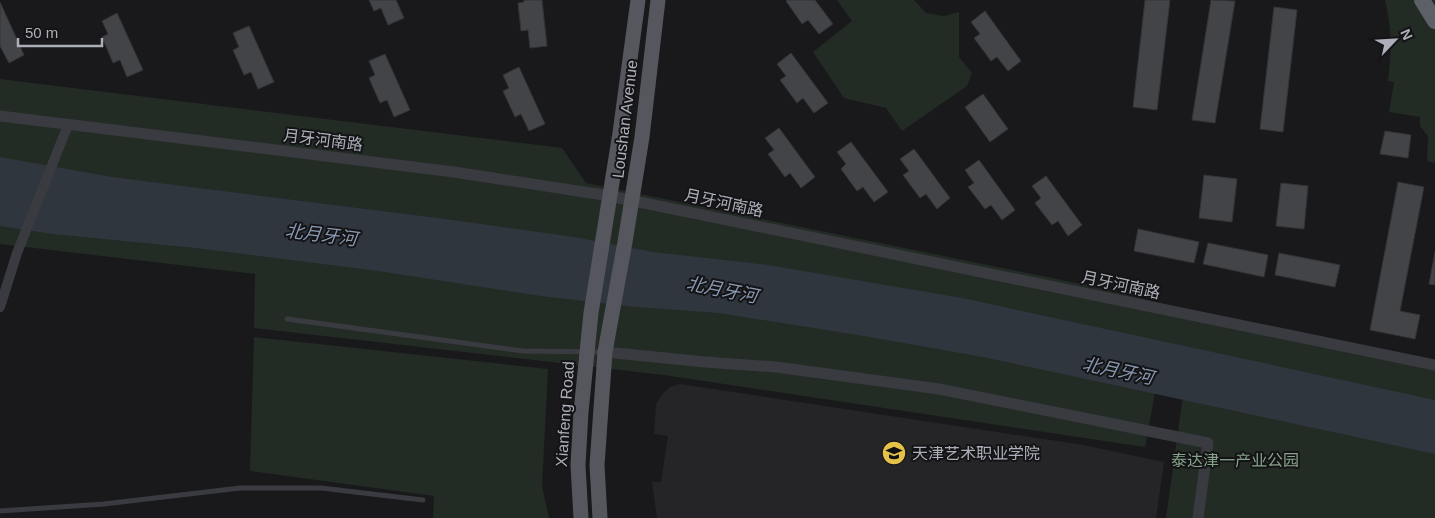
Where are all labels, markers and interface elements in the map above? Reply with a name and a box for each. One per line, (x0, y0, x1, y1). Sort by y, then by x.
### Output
scale bar (18, 15, 101, 47)
north arrow (1370, 15, 1420, 65)
text: 50 m (25, 24, 58, 41)
text: N (1397, 27, 1416, 42)
street label: Loushan Avenue (609, 59, 641, 179)
street label: 月牙河南路 (282, 127, 364, 153)
street label: 月牙河南路 (683, 186, 765, 220)
water label: 北月牙河 (284, 221, 361, 250)
street label: 月牙河南路 (1080, 268, 1162, 302)
water label: 北月牙河 (685, 273, 762, 307)
water label: 北月牙河 (1081, 354, 1158, 389)
street label: Xianfeng Road (553, 361, 577, 467)
school or university icon: 天津艺术职业学院 (881, 440, 907, 466)
place label: 天津艺术职业学院 (912, 445, 1040, 462)
park label: 泰达津一产业公园 (1171, 452, 1299, 469)

